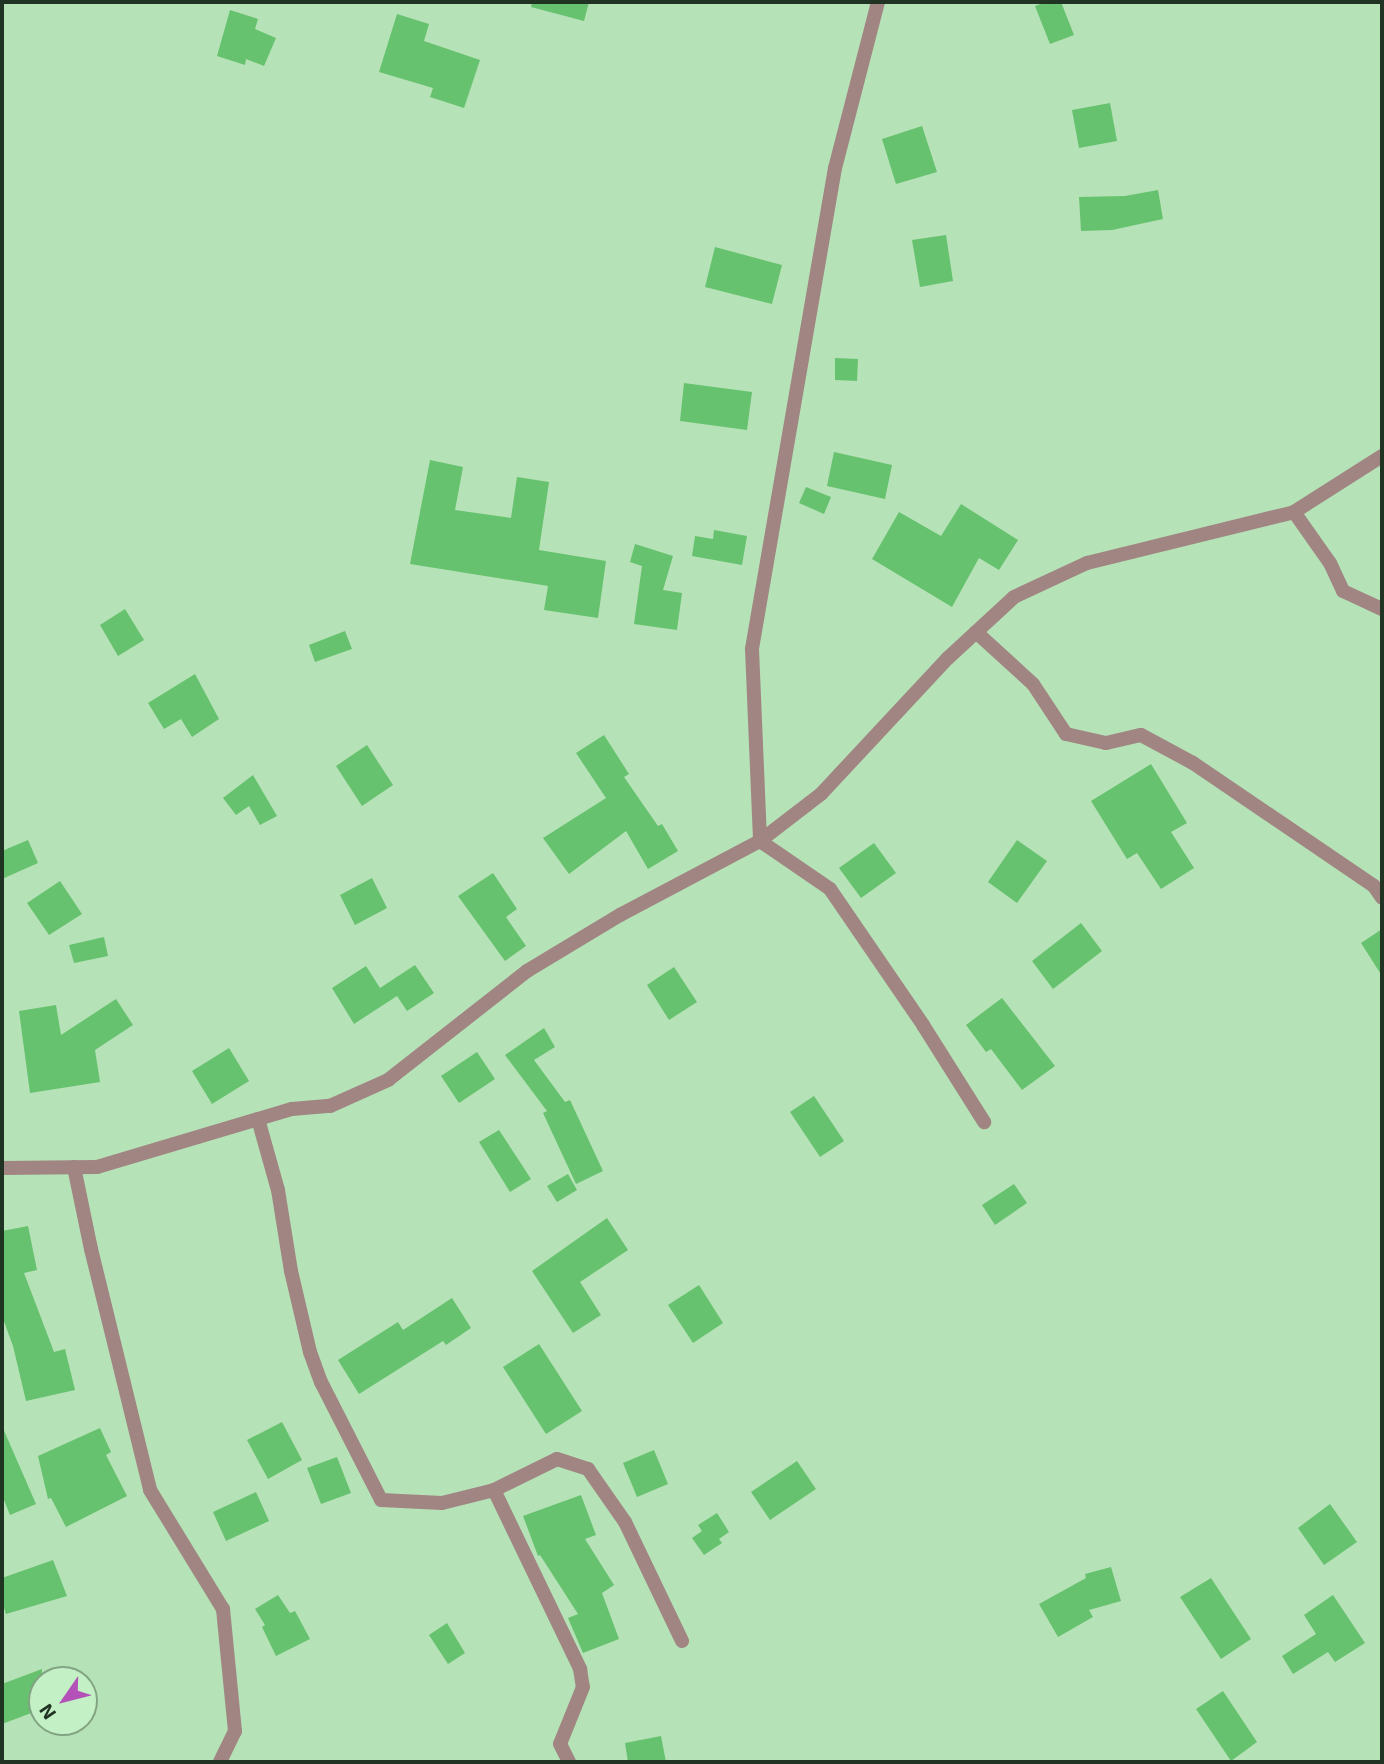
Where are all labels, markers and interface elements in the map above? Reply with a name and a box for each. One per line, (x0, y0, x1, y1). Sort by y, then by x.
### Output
north arrow (28, 1666, 98, 1736)
text: N (34, 1700, 60, 1724)

